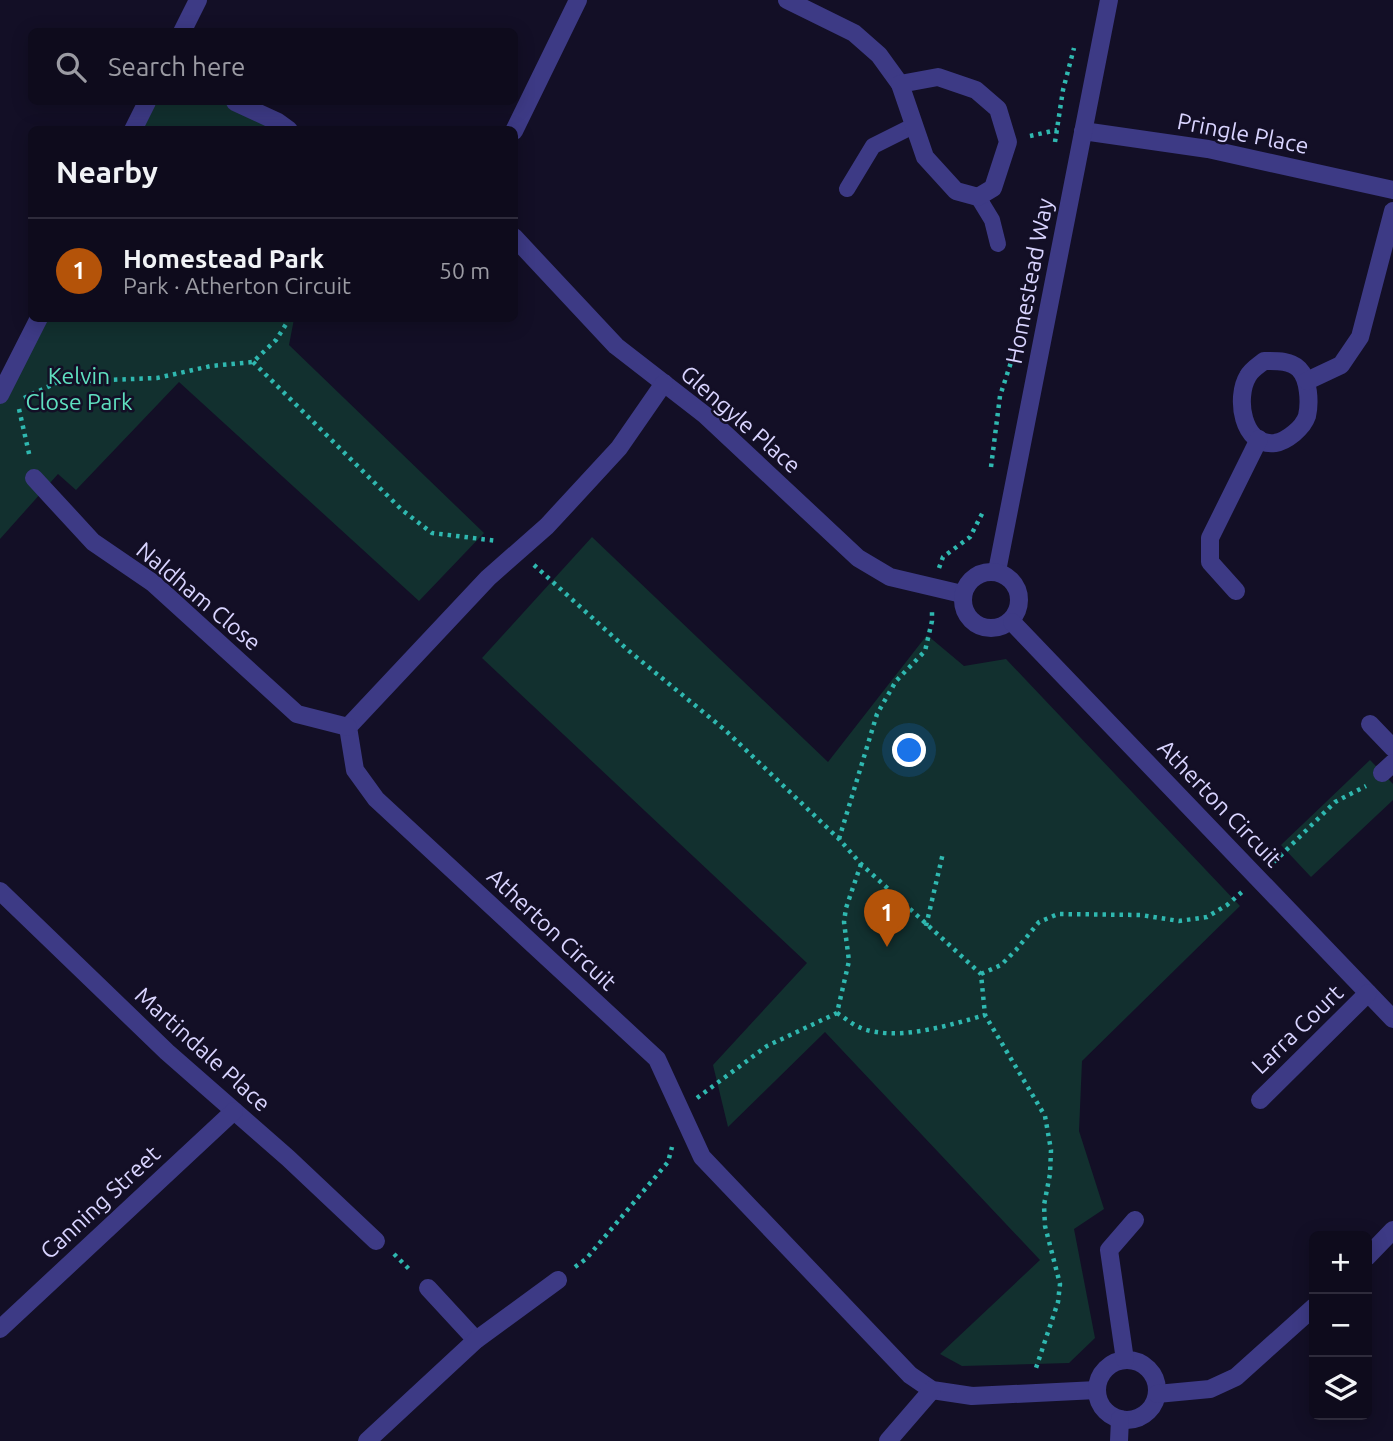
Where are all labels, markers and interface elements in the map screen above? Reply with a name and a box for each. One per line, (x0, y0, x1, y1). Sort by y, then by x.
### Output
search box (28, 28, 518, 105)
icon: search (52, 48, 90, 86)
text: Search here (108, 52, 245, 81)
street label: Pringle Place (1175, 108, 1311, 158)
text: Nearby (56, 155, 158, 189)
street label: Homestead Way (1001, 196, 1057, 366)
text: Homestead Park (123, 244, 324, 273)
text: 1 (73, 258, 85, 283)
text: 50 m (439, 258, 490, 283)
text: Park · Atherton Circuit (123, 273, 351, 298)
street label: Glengyle Place (676, 360, 806, 478)
park label: Kelvin Close Park (25, 363, 133, 414)
street label: Naldham Close (132, 537, 266, 655)
your location (892, 733, 926, 767)
street label: Atherton Circuit (1153, 735, 1287, 871)
street label: Atherton Circuit (483, 863, 621, 995)
pin: 1 (864, 889, 910, 947)
street label: Larra Court (1246, 980, 1348, 1078)
street label: Martindale Place (131, 982, 275, 1116)
street label: Canning Street (35, 1140, 165, 1264)
map controls (1309, 1231, 1372, 1420)
button: + (1309, 1231, 1372, 1294)
button: − (1309, 1294, 1372, 1357)
button: layers (1309, 1357, 1372, 1420)

